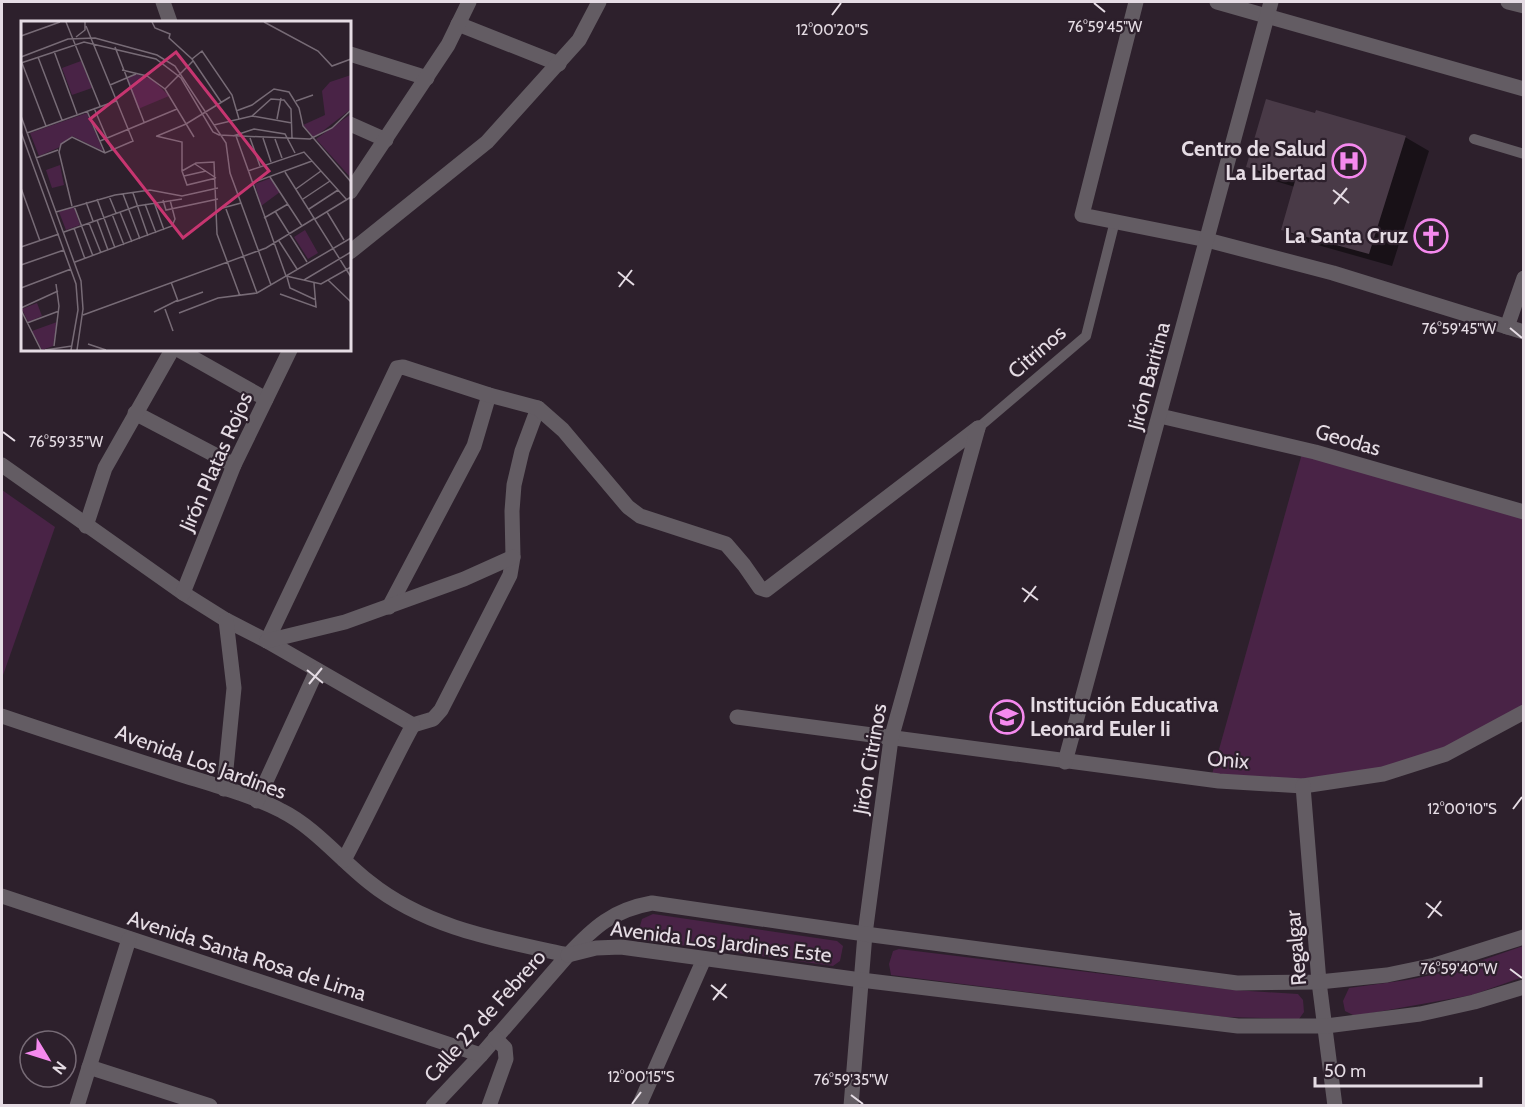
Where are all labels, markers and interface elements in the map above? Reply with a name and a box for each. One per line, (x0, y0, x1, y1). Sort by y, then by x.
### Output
text: 76°59'45"W (1068, 18, 1143, 36)
inset map (21, 21, 351, 351)
text: 12°00'20"S (796, 21, 869, 39)
place label: Centro de Salud La Libertad (1181, 136, 1326, 185)
hospital icon: Centro de Salud La Libertad (1331, 143, 1367, 179)
church icon: La Santa Cruz (1413, 218, 1449, 254)
place label: La Santa Cruz (1285, 223, 1408, 248)
street label: Jirón Baritina (1122, 319, 1175, 434)
street label: Citrinos (1003, 320, 1071, 383)
text: 76°59'45"W (1422, 320, 1497, 338)
street label: Jirón Platas Rojos (173, 388, 258, 537)
street label: Geodas (1313, 418, 1384, 461)
text: 76°59'35"W (29, 433, 104, 451)
place label: Institución Educativa Leonard Euler Ii (1030, 692, 1219, 741)
school or university icon: Institución Educativa Leonard Euler Ii (989, 699, 1025, 735)
street label: Jirón Citrinos (847, 701, 892, 817)
street label: Avenida Los Jardines (112, 719, 290, 804)
street label: Onix (1206, 745, 1250, 774)
text: 12°00'10"S (1427, 800, 1497, 818)
street label: Avenida Santa Rosa de Lima (125, 905, 370, 1006)
street label: Regalgar (1280, 909, 1311, 987)
street label: Avenida Los Jardines Este (609, 916, 833, 968)
street label: Calle 22 de Febrero (419, 944, 551, 1087)
text: 76°59'40"W (1421, 960, 1498, 978)
north arrow (18, 1029, 78, 1089)
scale bar (1315, 1050, 1482, 1088)
text: N (48, 1058, 70, 1078)
text: 50 m (1324, 1060, 1366, 1082)
text: 12°00'15"S (607, 1068, 675, 1086)
text: 76°59'35"W (814, 1071, 889, 1089)

